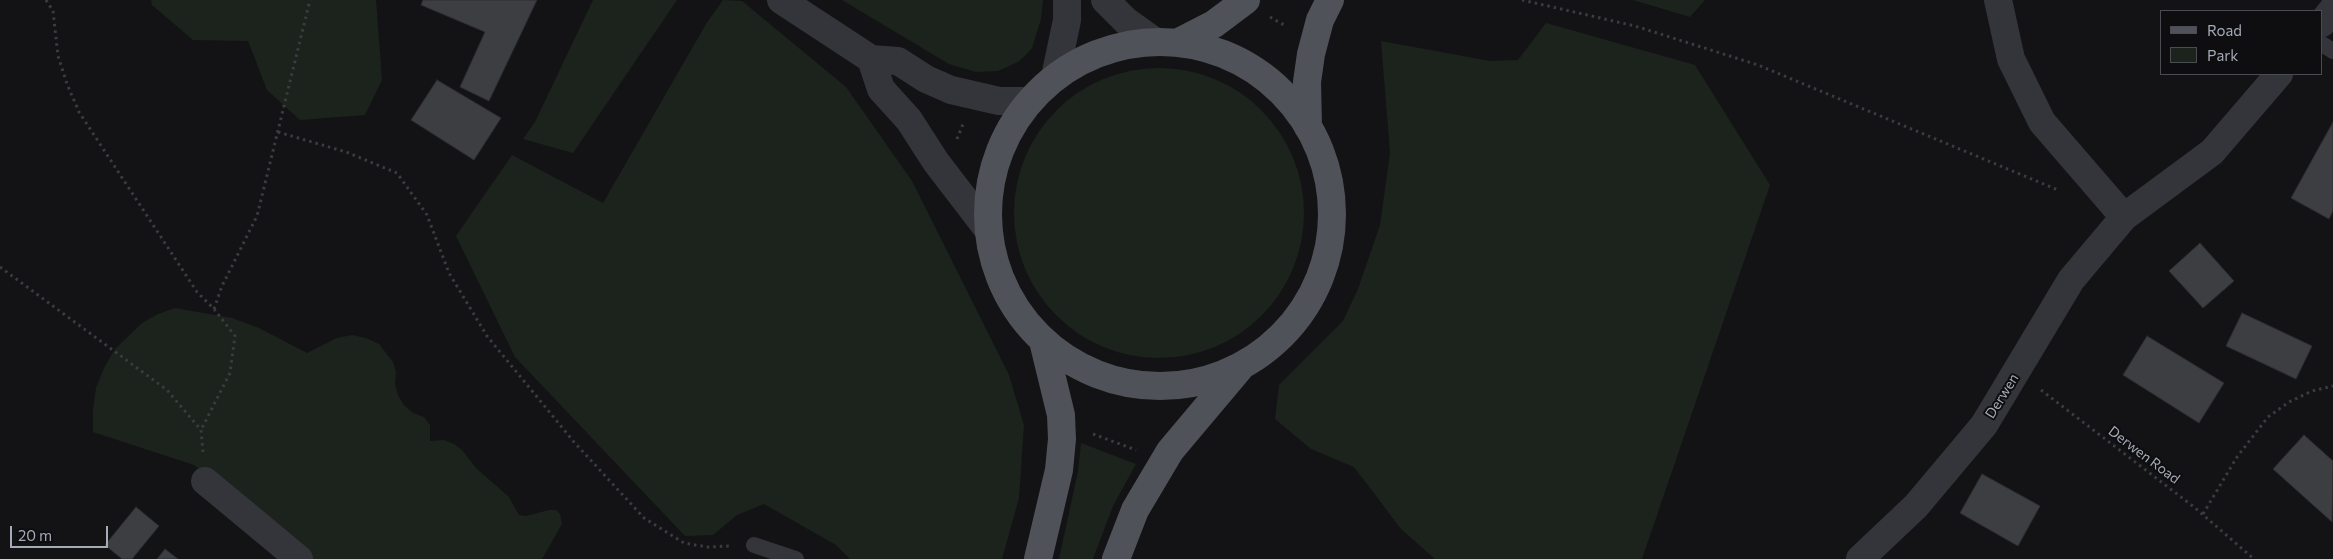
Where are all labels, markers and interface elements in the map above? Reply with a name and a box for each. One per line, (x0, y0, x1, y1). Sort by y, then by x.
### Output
legend (2160, 10, 2323, 75)
text: Road (2207, 21, 2242, 39)
text: Park (2207, 46, 2238, 64)
street label: Derwen (1982, 370, 2022, 422)
street label: Derwen Road (2105, 423, 2183, 487)
scale bar (12, 516, 110, 548)
text: 20 m (18, 526, 52, 544)

